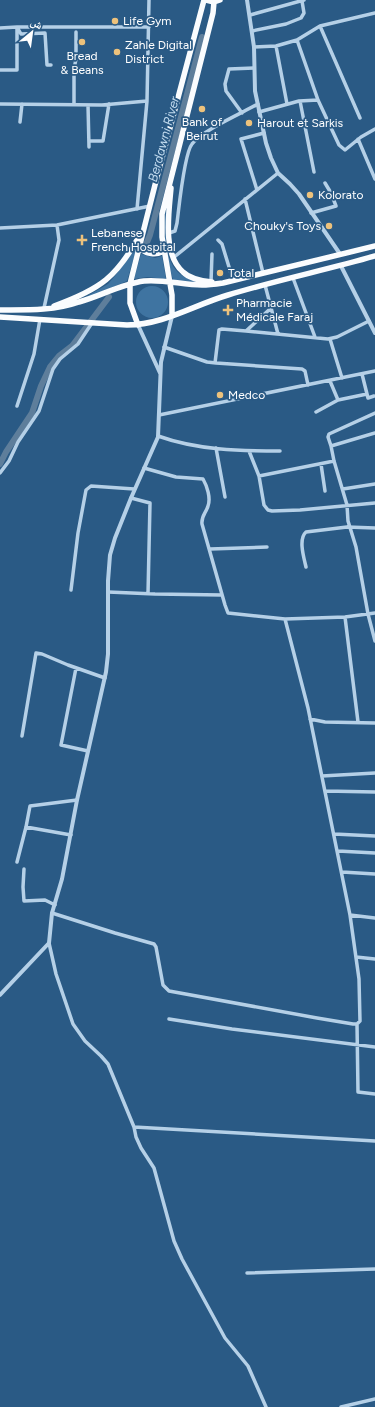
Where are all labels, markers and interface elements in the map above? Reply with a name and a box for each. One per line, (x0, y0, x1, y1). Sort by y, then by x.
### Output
north arrow (12, 12, 52, 52)
place label: Life Gym (123, 14, 172, 28)
text: ش (28, 15, 45, 33)
marker: Life Gym (110, 16, 120, 26)
marker: Bread & Beans (77, 37, 87, 47)
place label: Zahle Digital District (125, 38, 192, 66)
marker: Zahle Digital District (112, 47, 122, 57)
place label: Bread & Beans (61, 49, 104, 77)
water label: Berdawni River (145, 94, 182, 183)
marker: Bank of Beirut (197, 104, 207, 114)
place label: Bank of Beirut (182, 115, 223, 143)
place label: Harout et Sarkis (257, 116, 344, 130)
marker: Harout et Sarkis (244, 118, 254, 128)
place label: Kolorato (318, 188, 363, 202)
marker: Kolorato (305, 190, 315, 200)
place label: Chouky's Toys (244, 219, 321, 233)
marker: Chouky's Toys (324, 221, 334, 231)
place label: Lebanese French Hospital (91, 226, 176, 254)
marker: Lebanese French Hospital (76, 234, 88, 246)
place label: Total (228, 266, 254, 280)
marker: Total (215, 268, 225, 278)
place label: Pharmacie Médicale Faraj (236, 296, 313, 324)
marker: Pharmacie Médicale Faraj (223, 305, 233, 315)
place label: Medco (228, 388, 265, 402)
marker: Medco (215, 390, 225, 400)

